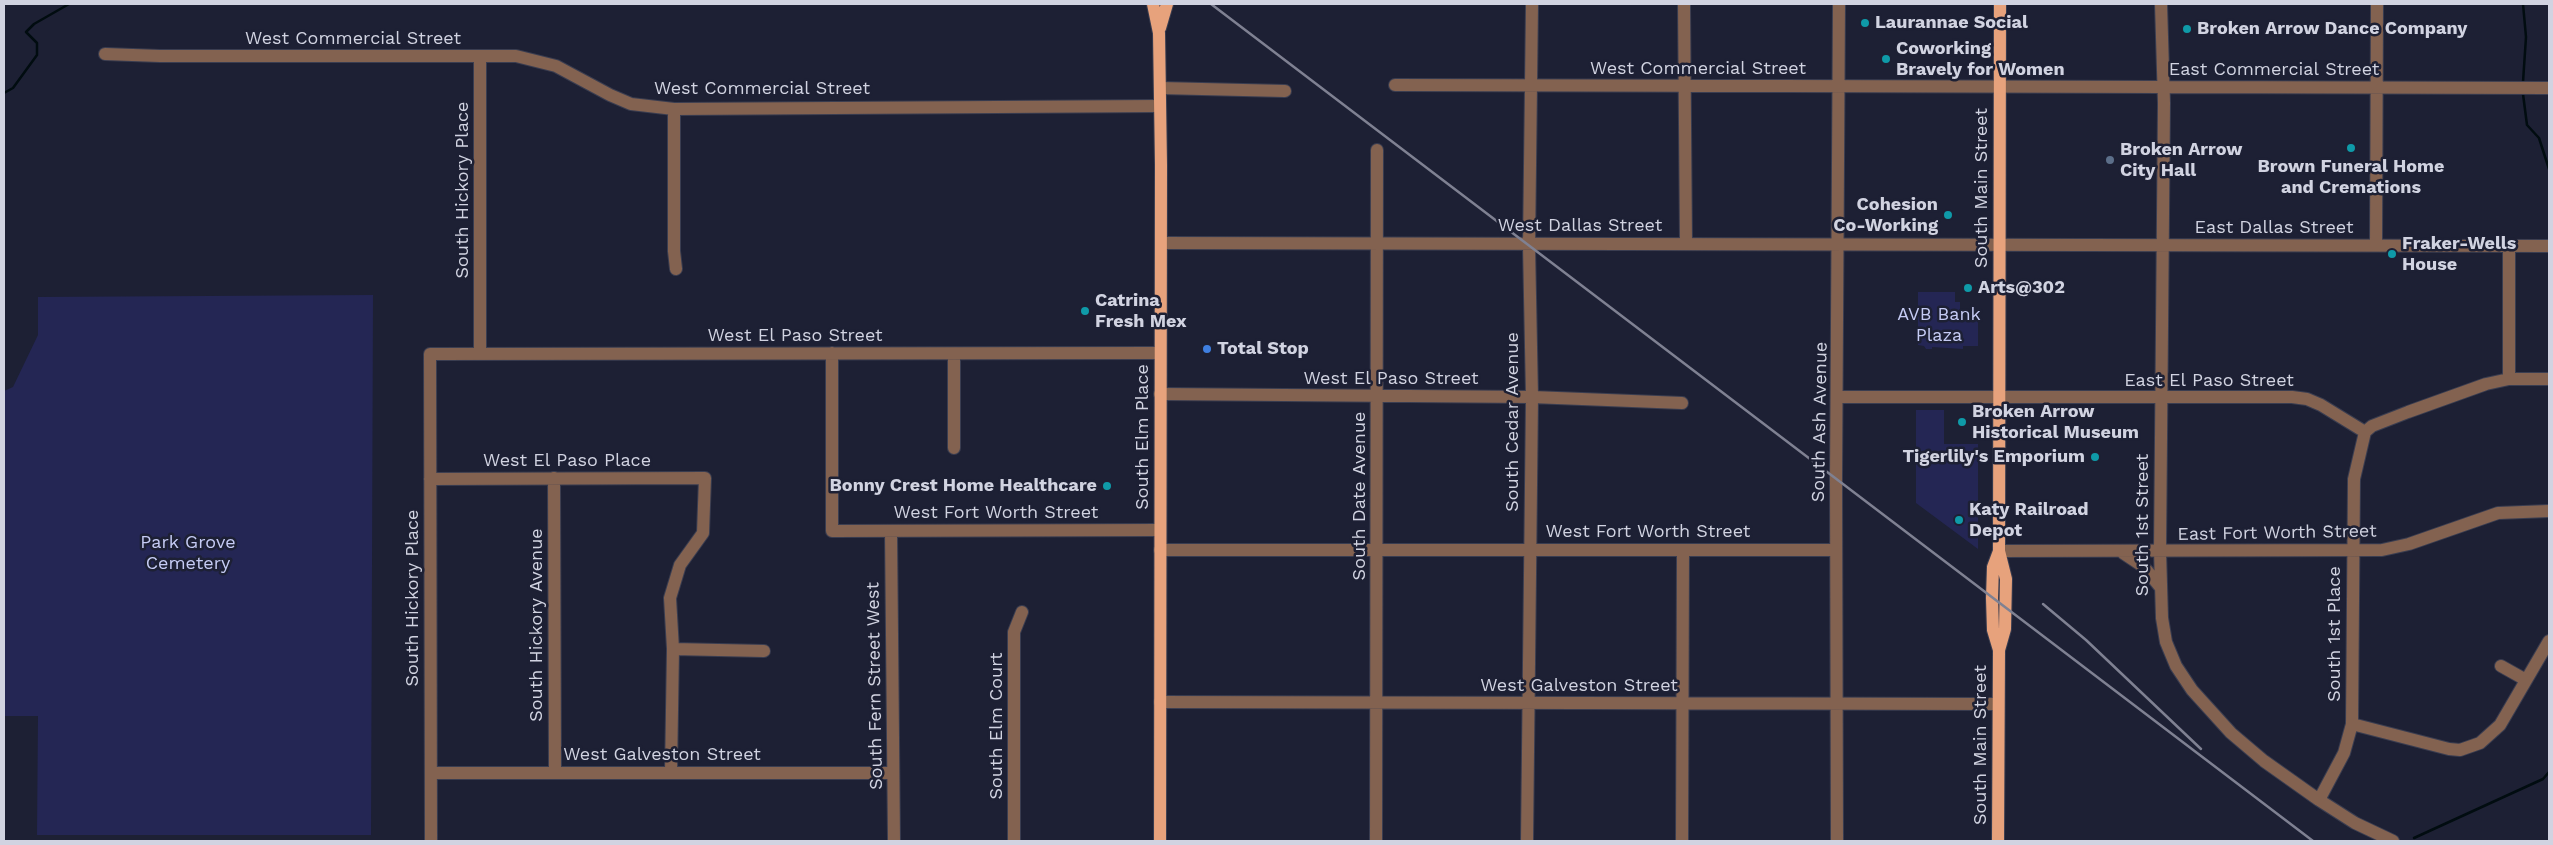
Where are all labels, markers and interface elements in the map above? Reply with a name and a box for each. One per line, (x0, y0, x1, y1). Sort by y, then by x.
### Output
place label: Laurannae Social (1875, 12, 2028, 34)
marker: Laurannae Social (1859, 17, 1871, 29)
place label: Broken Arrow Dance Company (2197, 18, 2467, 40)
marker: Broken Arrow Dance Company (2181, 23, 2193, 35)
street label: West Commercial Street (245, 28, 461, 50)
place label: Coworking Bravely for Women (1896, 38, 2065, 80)
marker: Coworking Bravely for Women (1880, 53, 1892, 65)
street label: West Commercial Street (1590, 58, 1806, 80)
street label: East Commercial Street (2169, 59, 2379, 81)
street label: West Commercial Street (654, 78, 870, 100)
street label: South Hickory Place (452, 102, 474, 278)
street label: South Main Street (1971, 108, 1993, 268)
place label: Broken Arrow City Hall (2120, 139, 2242, 182)
marker: Brown Funeral Home and Cremations (2345, 142, 2357, 154)
marker: Broken Arrow City Hall (2104, 154, 2116, 166)
place label: Brown Funeral Home and Cremations (2258, 156, 2444, 198)
place label: Cohesion Co-Working (1833, 194, 1938, 236)
marker: Cohesion Co-Working (1942, 209, 1954, 221)
street label: West Dallas Street (1498, 215, 1662, 237)
street label: East Dallas Street (2194, 217, 2354, 239)
place label: Fraker-Wells House (2402, 233, 2516, 276)
marker: Fraker-Wells House (2386, 248, 2398, 260)
place label: Arts@302 (1978, 277, 2065, 299)
marker: Arts@302 (1962, 282, 1974, 294)
place label: Catrina Fresh Mex (1095, 290, 1187, 332)
park label: AVB Bank Plaza (1897, 304, 1981, 346)
marker: Catrina Fresh Mex (1079, 305, 1091, 317)
street label: West El Paso Street (707, 325, 883, 347)
street label: South Cedar Avenue (1502, 332, 1524, 512)
place label: Total Stop (1217, 338, 1309, 360)
street label: South Ash Avenue (1808, 342, 1832, 502)
marker: Total Stop (1201, 343, 1213, 355)
street label: South Elm Place (1132, 364, 1154, 510)
street label: West El Paso Street (1303, 368, 1479, 390)
street label: East El Paso Street (2124, 370, 2294, 392)
place label: Broken Arrow Historical Museum (1972, 401, 2139, 444)
street label: South Date Avenue (1349, 412, 1371, 580)
marker: Broken Arrow Historical Museum (1956, 416, 1968, 428)
place label: Tigerlily's Emporium (1903, 446, 2085, 468)
street label: West El Paso Place (483, 450, 651, 472)
marker: Tigerlily's Emporium (2089, 451, 2101, 463)
street label: South 1st Street (2132, 454, 2154, 596)
place label: Bonny Crest Home Healthcare (830, 475, 1097, 497)
marker: Bonny Crest Home Healthcare (1101, 480, 1113, 492)
place label: Katy Railroad Depot (1969, 499, 2088, 542)
street label: West Fort Worth Street (894, 502, 1098, 524)
street label: South Hickory Place (402, 510, 424, 686)
marker: Katy Railroad Depot (1953, 514, 1965, 526)
street label: East Fort Worth Street (2177, 520, 2377, 546)
street label: West Fort Worth Street (1546, 521, 1750, 543)
street label: South Hickory Avenue (526, 528, 548, 722)
park label: Park Grove Cemetery (140, 532, 236, 574)
street label: South 1st Place (2324, 566, 2346, 702)
street label: South Fern Street West (862, 582, 888, 790)
street label: South Elm Court (986, 652, 1008, 800)
street label: South Main Street (1970, 665, 1992, 825)
street label: West Galveston Street (1480, 675, 1678, 697)
street label: West Galveston Street (563, 744, 761, 766)

